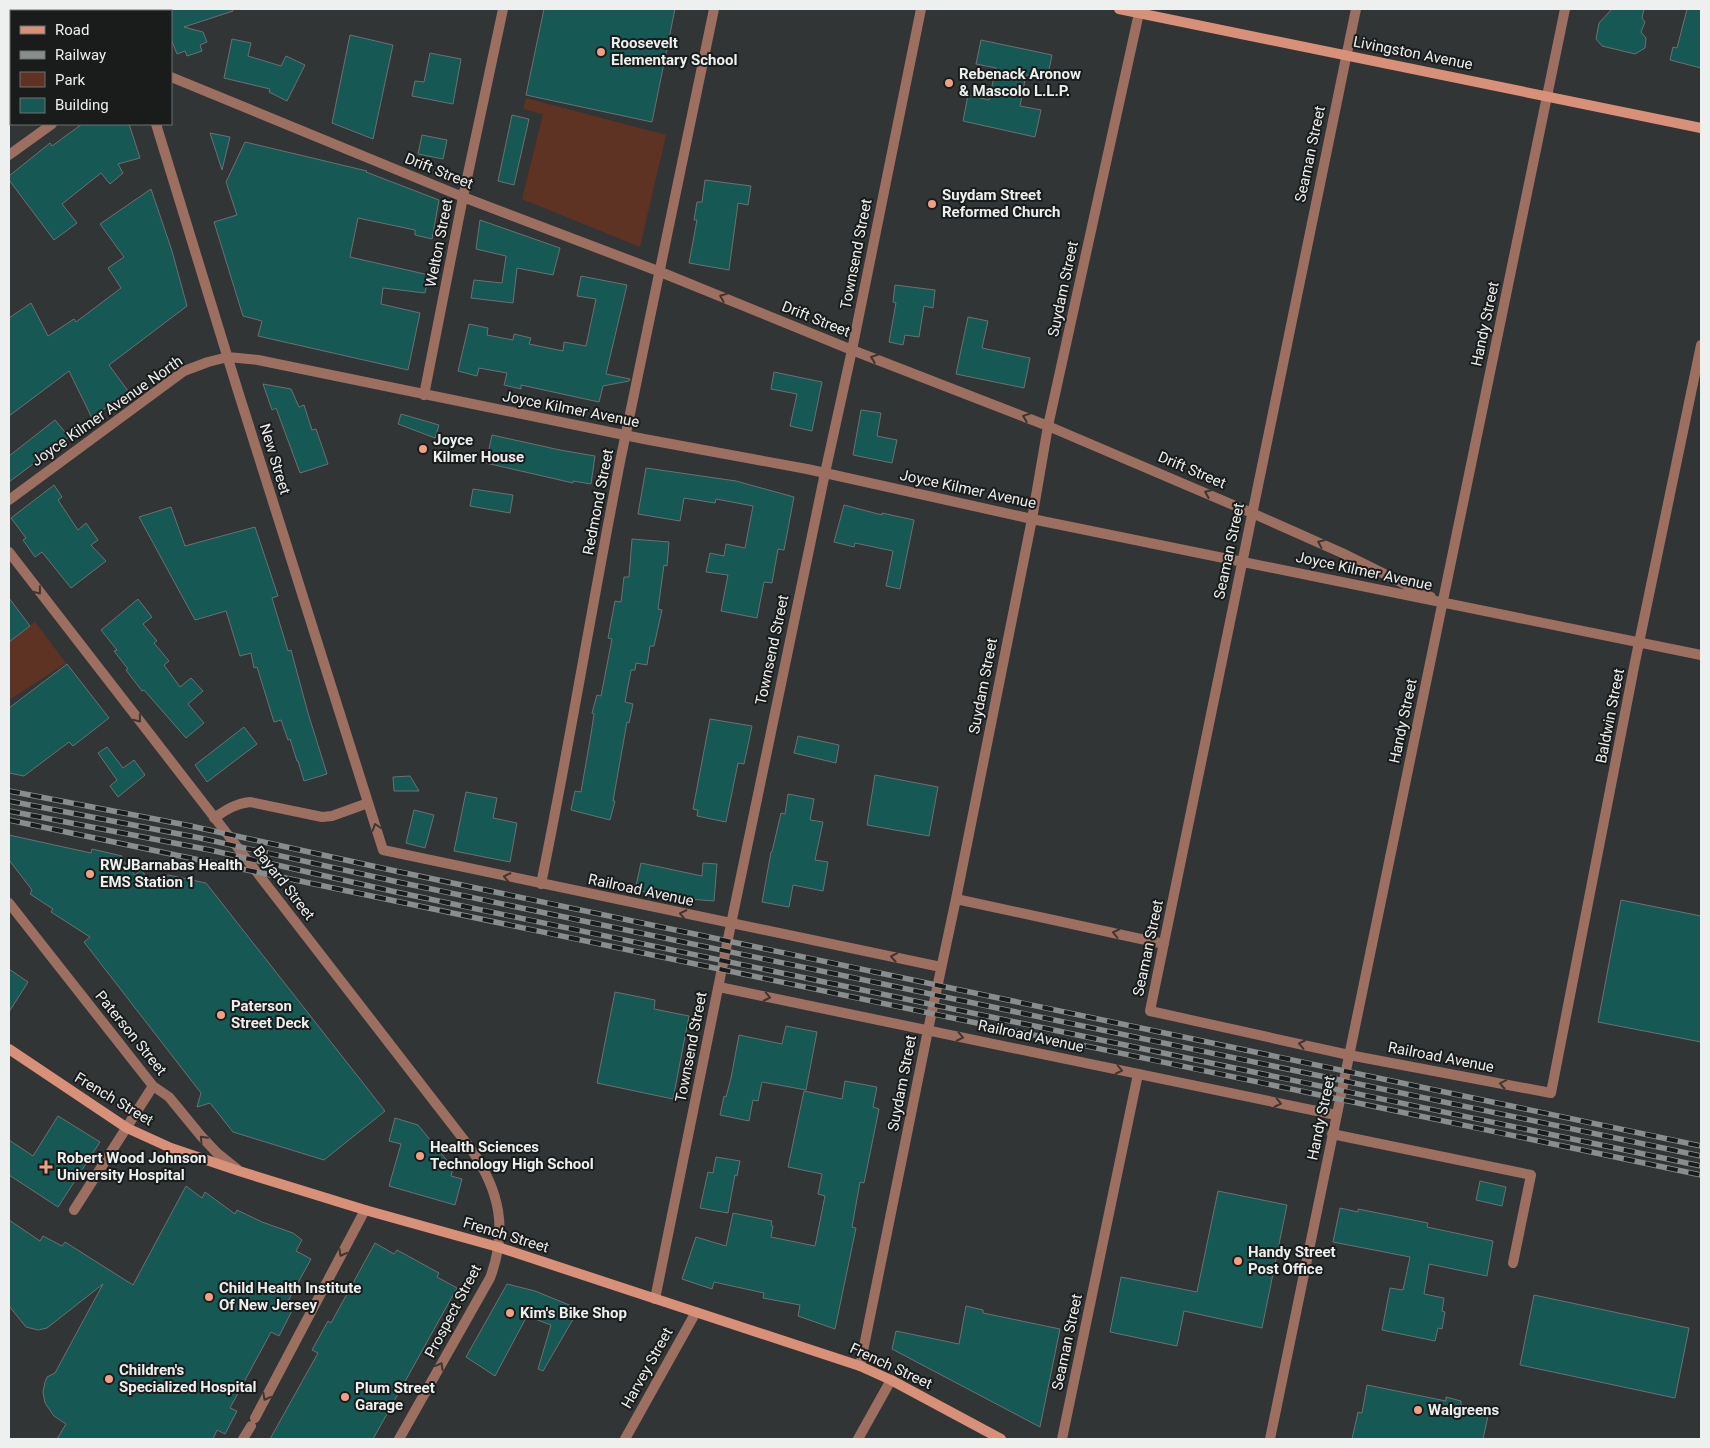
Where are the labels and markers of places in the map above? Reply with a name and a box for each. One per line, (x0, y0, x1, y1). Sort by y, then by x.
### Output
place label: Roosevelt Elementary School (611, 34, 737, 69)
marker: Roosevelt Elementary School (595, 46, 607, 58)
place label: Rebenack Aronow & Mascolo L.L.P. (959, 65, 1081, 100)
marker: Rebenack Aronow & Mascolo L.L.P. (943, 77, 955, 89)
place label: Suydam Street Reformed Church (942, 186, 1061, 221)
marker: Suydam Street Reformed Church (926, 198, 938, 210)
place label: Joyce Kilmer House (433, 431, 524, 466)
marker: Joyce Kilmer House (417, 443, 429, 455)
place label: RWJBarnabas Health EMS Station 1 (100, 856, 243, 891)
marker: RWJBarnabas Health EMS Station 1 (84, 868, 96, 880)
place label: Paterson Street Deck (231, 997, 310, 1032)
marker: Paterson Street Deck (215, 1009, 227, 1021)
place label: Health Sciences Technology High School (430, 1138, 594, 1173)
place label: Robert Wood Johnson University Hospital (57, 1149, 207, 1184)
marker: Health Sciences Technology High School (414, 1150, 426, 1162)
marker: Robert Wood Johnson University Hospital (39, 1160, 53, 1174)
place label: Handy Street Post Office (1248, 1243, 1336, 1278)
marker: Handy Street Post Office (1232, 1255, 1244, 1267)
place label: Child Health Institute Of New Jersey (219, 1279, 361, 1314)
marker: Child Health Institute Of New Jersey (203, 1291, 215, 1303)
place label: Kim's Bike Shop (520, 1304, 627, 1322)
marker: Kim's Bike Shop (504, 1307, 516, 1319)
place label: Children's Specialized Hospital (119, 1361, 257, 1396)
marker: Children's Specialized Hospital (103, 1373, 115, 1385)
place label: Plum Street Garage (355, 1379, 435, 1414)
marker: Plum Street Garage (339, 1391, 351, 1403)
place label: Walgreens (1428, 1401, 1499, 1419)
marker: Walgreens (1412, 1404, 1424, 1416)

